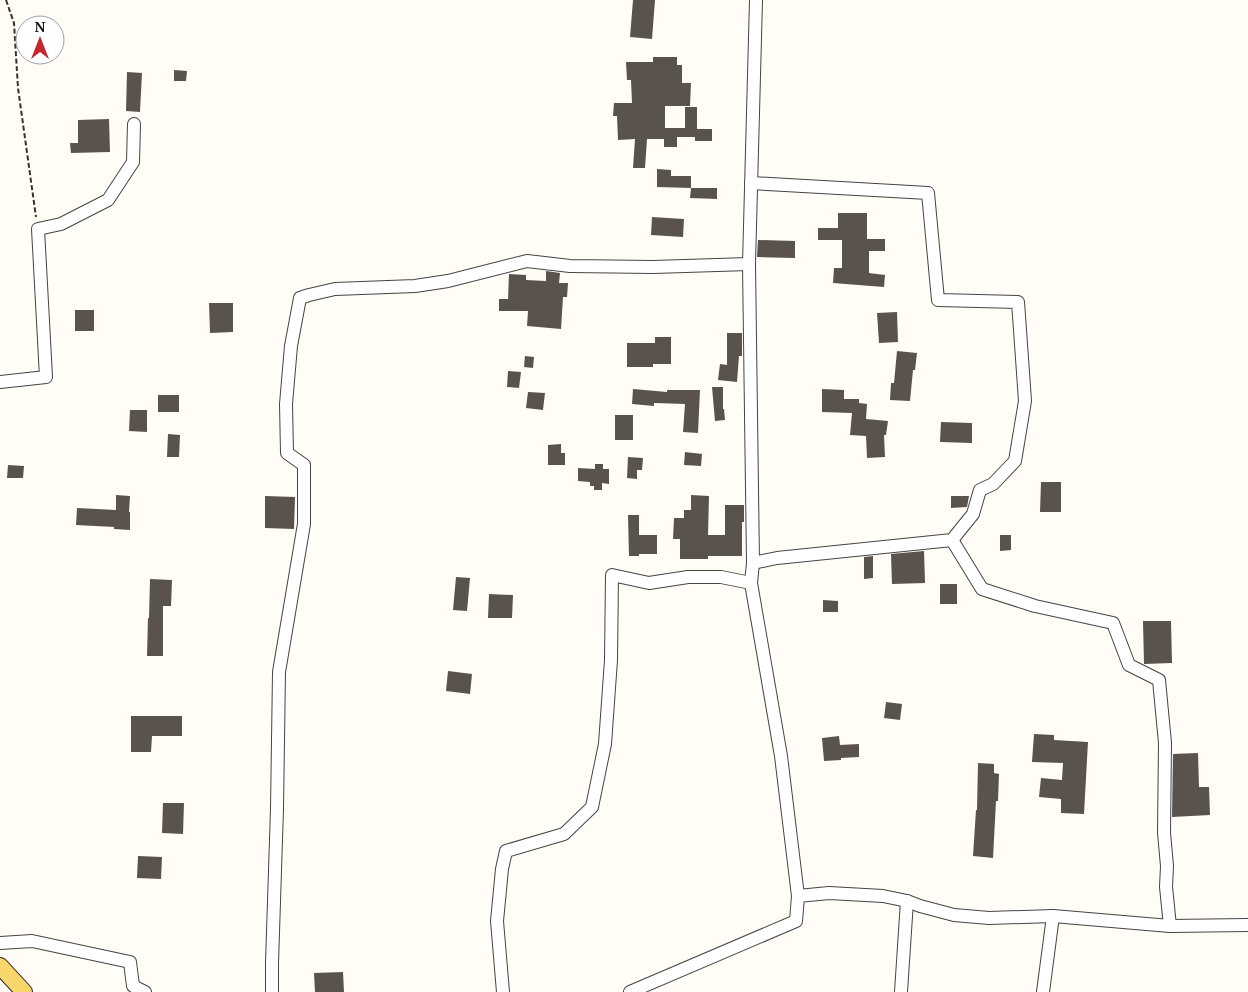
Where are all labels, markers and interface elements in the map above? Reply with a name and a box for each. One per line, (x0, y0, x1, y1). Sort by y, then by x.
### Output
north arrow (15, 15, 65, 65)
text: N (34, 17, 46, 36)

